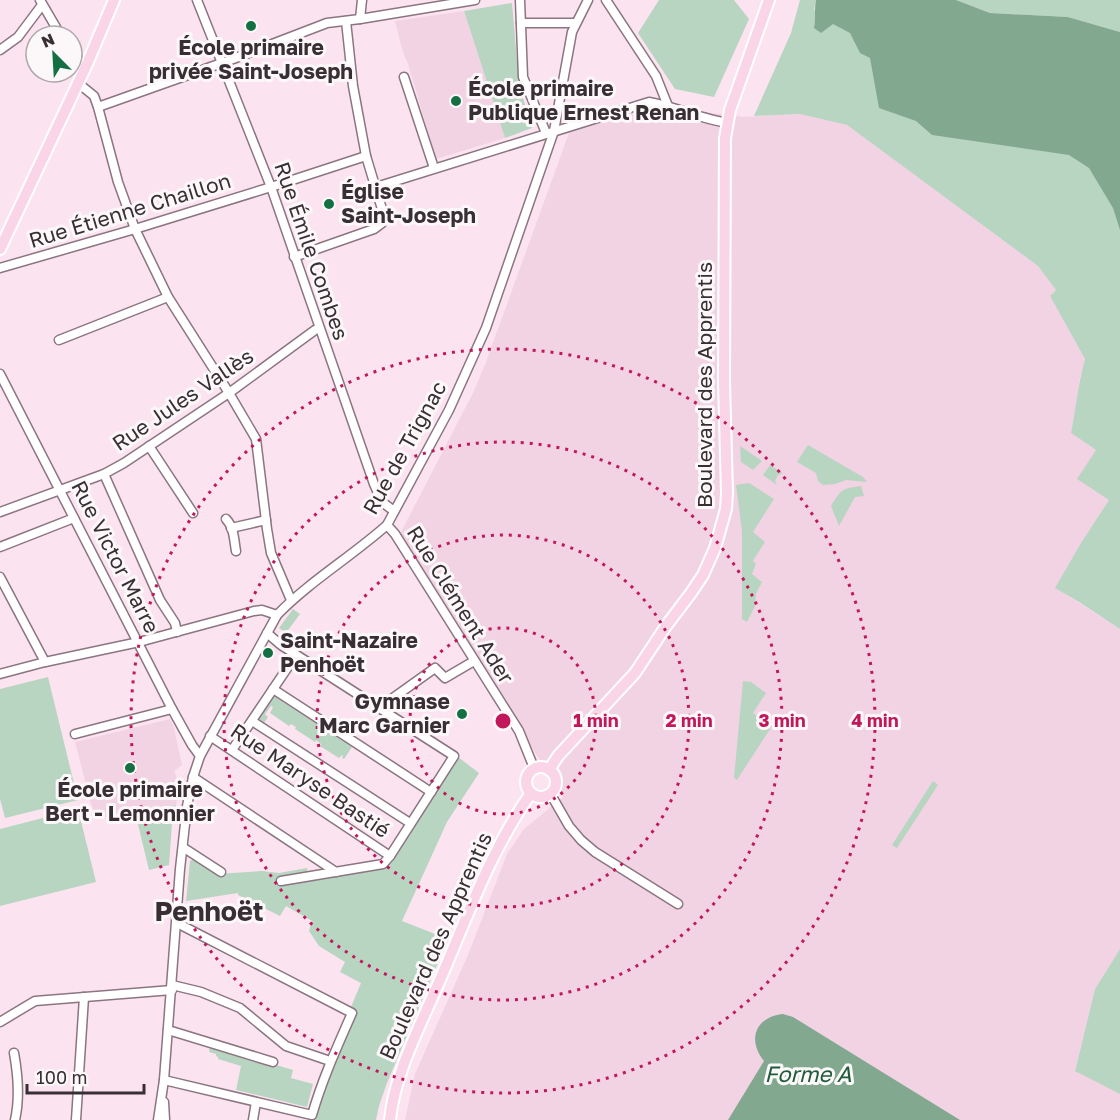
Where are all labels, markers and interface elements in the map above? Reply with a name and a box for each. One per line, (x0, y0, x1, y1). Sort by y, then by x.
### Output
marker: École primaire privée Saint-Joseph (244, 19, 258, 33)
north arrow (24, 24, 84, 84)
text: N (38, 29, 58, 52)
place label: École primaire privée Saint-Joseph (149, 34, 353, 84)
place label: École primaire Publique Ernest Renan (468, 75, 699, 125)
marker: École primaire Publique Ernest Renan (449, 94, 463, 108)
street label: Rue Émile Combes (269, 158, 355, 343)
street label: Rue Étienne Chaillon (26, 167, 234, 253)
place label: Église Saint-Joseph (341, 178, 476, 228)
marker: Église Saint-Joseph (322, 197, 336, 211)
street label: Boulevard des Apprentis (691, 262, 717, 508)
street label: Rue Jules Vallès (107, 342, 258, 456)
street label: Rue de Trignac (357, 376, 451, 519)
street label: Rue Victor Marre (66, 476, 166, 637)
street label: Rue Clément Ader (402, 521, 520, 688)
place label: Saint-Nazaire Penhoët (280, 627, 418, 677)
marker: Saint-Nazaire Penhoët (261, 646, 275, 660)
place label: Gymnase Marc Garnier (319, 688, 450, 738)
marker: Gymnase Marc Garnier (455, 707, 469, 721)
text: 1 min (573, 709, 619, 731)
text: 2 min (665, 709, 713, 731)
text: 3 min (758, 709, 806, 731)
text: 4 min (851, 709, 899, 731)
centre of rings (493, 711, 513, 731)
street label: Rue Maryse Bastié (226, 717, 395, 843)
marker: École primaire Bert - Lemonnier (123, 761, 137, 775)
place label: École primaire Bert - Lemonnier (45, 776, 215, 826)
street label: Boulevard des Apprentis (373, 828, 497, 1063)
district label: Penhoët (154, 895, 264, 927)
scale bar (27, 1057, 144, 1095)
water label: Forme A (764, 1060, 852, 1087)
text: 100 m (36, 1066, 87, 1088)

